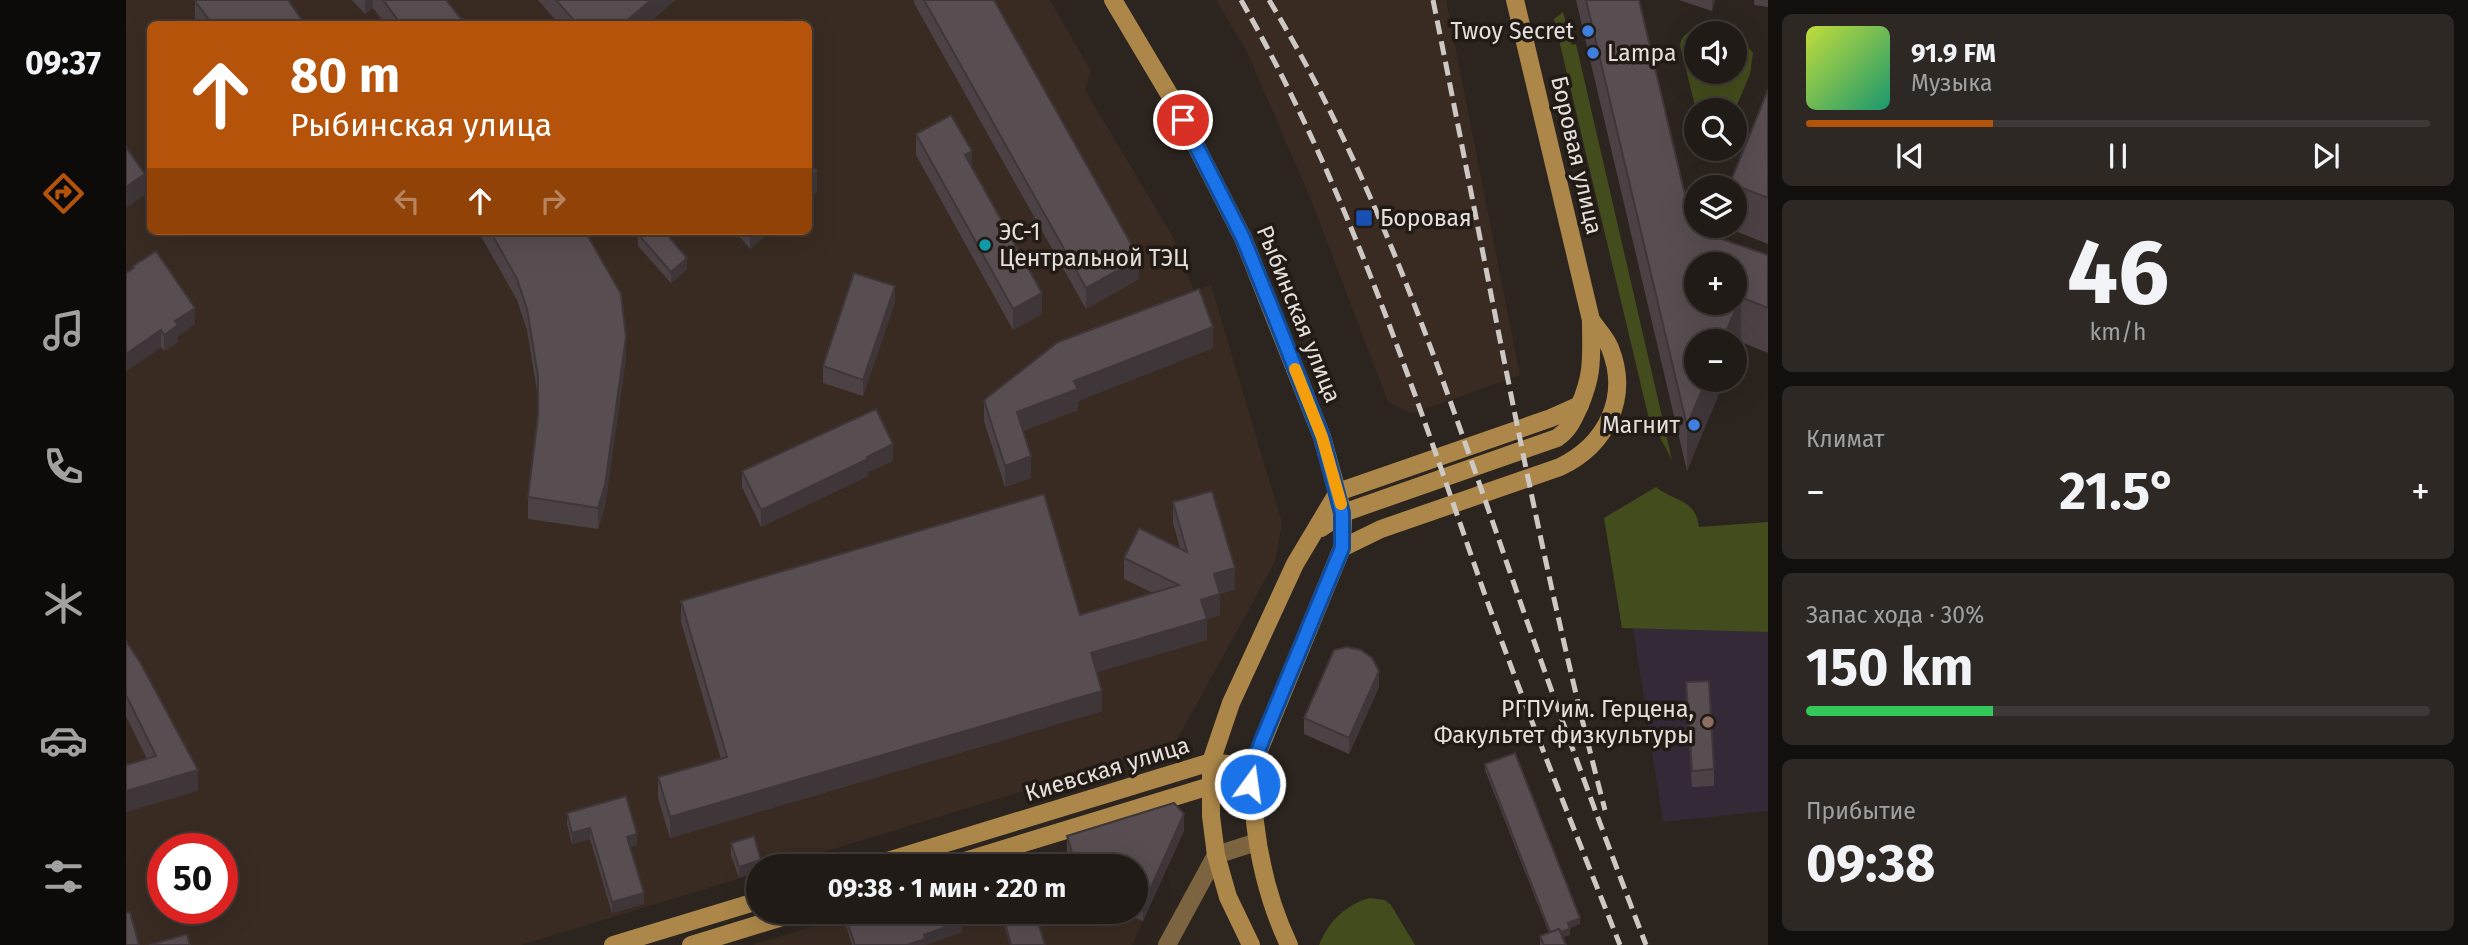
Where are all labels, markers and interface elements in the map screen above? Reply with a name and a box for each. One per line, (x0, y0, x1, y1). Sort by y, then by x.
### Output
place label: Twoy Secret (1450, 17, 1575, 45)
map controls (1684, 21, 1747, 392)
button: sound (1684, 21, 1747, 84)
marker: Twoy Secret (1580, 23, 1596, 39)
text: 91.9 FM (1911, 38, 1996, 69)
place label: Lampa (1607, 39, 1676, 67)
text: 09:37 (25, 44, 101, 82)
marker: Lampa (1585, 45, 1601, 61)
text: 80 m (290, 46, 400, 105)
icon: ahead (175, 49, 266, 140)
text: Музыка (1911, 69, 1992, 97)
street label: Боровая улица (1545, 73, 1609, 237)
pin (1153, 90, 1213, 150)
button: search (1684, 98, 1747, 161)
icon: arrive (1164, 101, 1202, 139)
text: Рыбинская улица (290, 106, 552, 144)
icon: previous (1891, 137, 1929, 175)
icon: pause (2099, 137, 2137, 175)
icon: next (2307, 137, 2345, 175)
icon: directions (39, 169, 88, 218)
button: layers (1684, 175, 1747, 238)
icon: left (388, 182, 426, 220)
icon: ahead (461, 182, 499, 220)
icon: right (534, 182, 572, 220)
place label: Боровая (1380, 204, 1472, 232)
marker: Боровая (1354, 208, 1374, 228)
place label: ЭС-1 Центральной ТЭЦ (999, 218, 1188, 272)
text: 46 (2067, 218, 2169, 327)
street label: Рыбинская улица (1251, 221, 1347, 407)
marker: ЭС-1 Центральной ТЭЦ (977, 237, 993, 253)
button: + (1684, 252, 1747, 315)
icon: music (39, 306, 88, 355)
text: km/h (2090, 318, 2146, 346)
button: − (1684, 329, 1747, 392)
place label: Магнит (1602, 411, 1681, 439)
marker: Магнит (1686, 417, 1702, 433)
text: Климат (1806, 425, 1884, 453)
icon: phone (39, 442, 88, 491)
text: 21.5° (2059, 460, 2177, 523)
text: − (1806, 469, 1825, 515)
text: + (2411, 469, 2430, 515)
icon: climate (39, 579, 88, 628)
text: Запас хода · 30% (1806, 601, 1984, 629)
text: 150 km (1806, 636, 1973, 699)
place label: РГПУ им. Герцена, Факультет физкультуры (1434, 695, 1694, 749)
marker: РГПУ им. Герцена, Факультет физкультуры (1700, 714, 1716, 730)
icon: car (39, 716, 88, 765)
street label: Киевская улица (1021, 731, 1193, 807)
position arrow (1213, 747, 1287, 821)
text: Прибытие (1806, 797, 1916, 825)
text: 09:38 (1806, 832, 1936, 895)
speed limit sign: 50 (147, 833, 238, 924)
icon: filters (39, 852, 88, 901)
text: 09:38 · 1 мин · 220 m (828, 873, 1066, 904)

